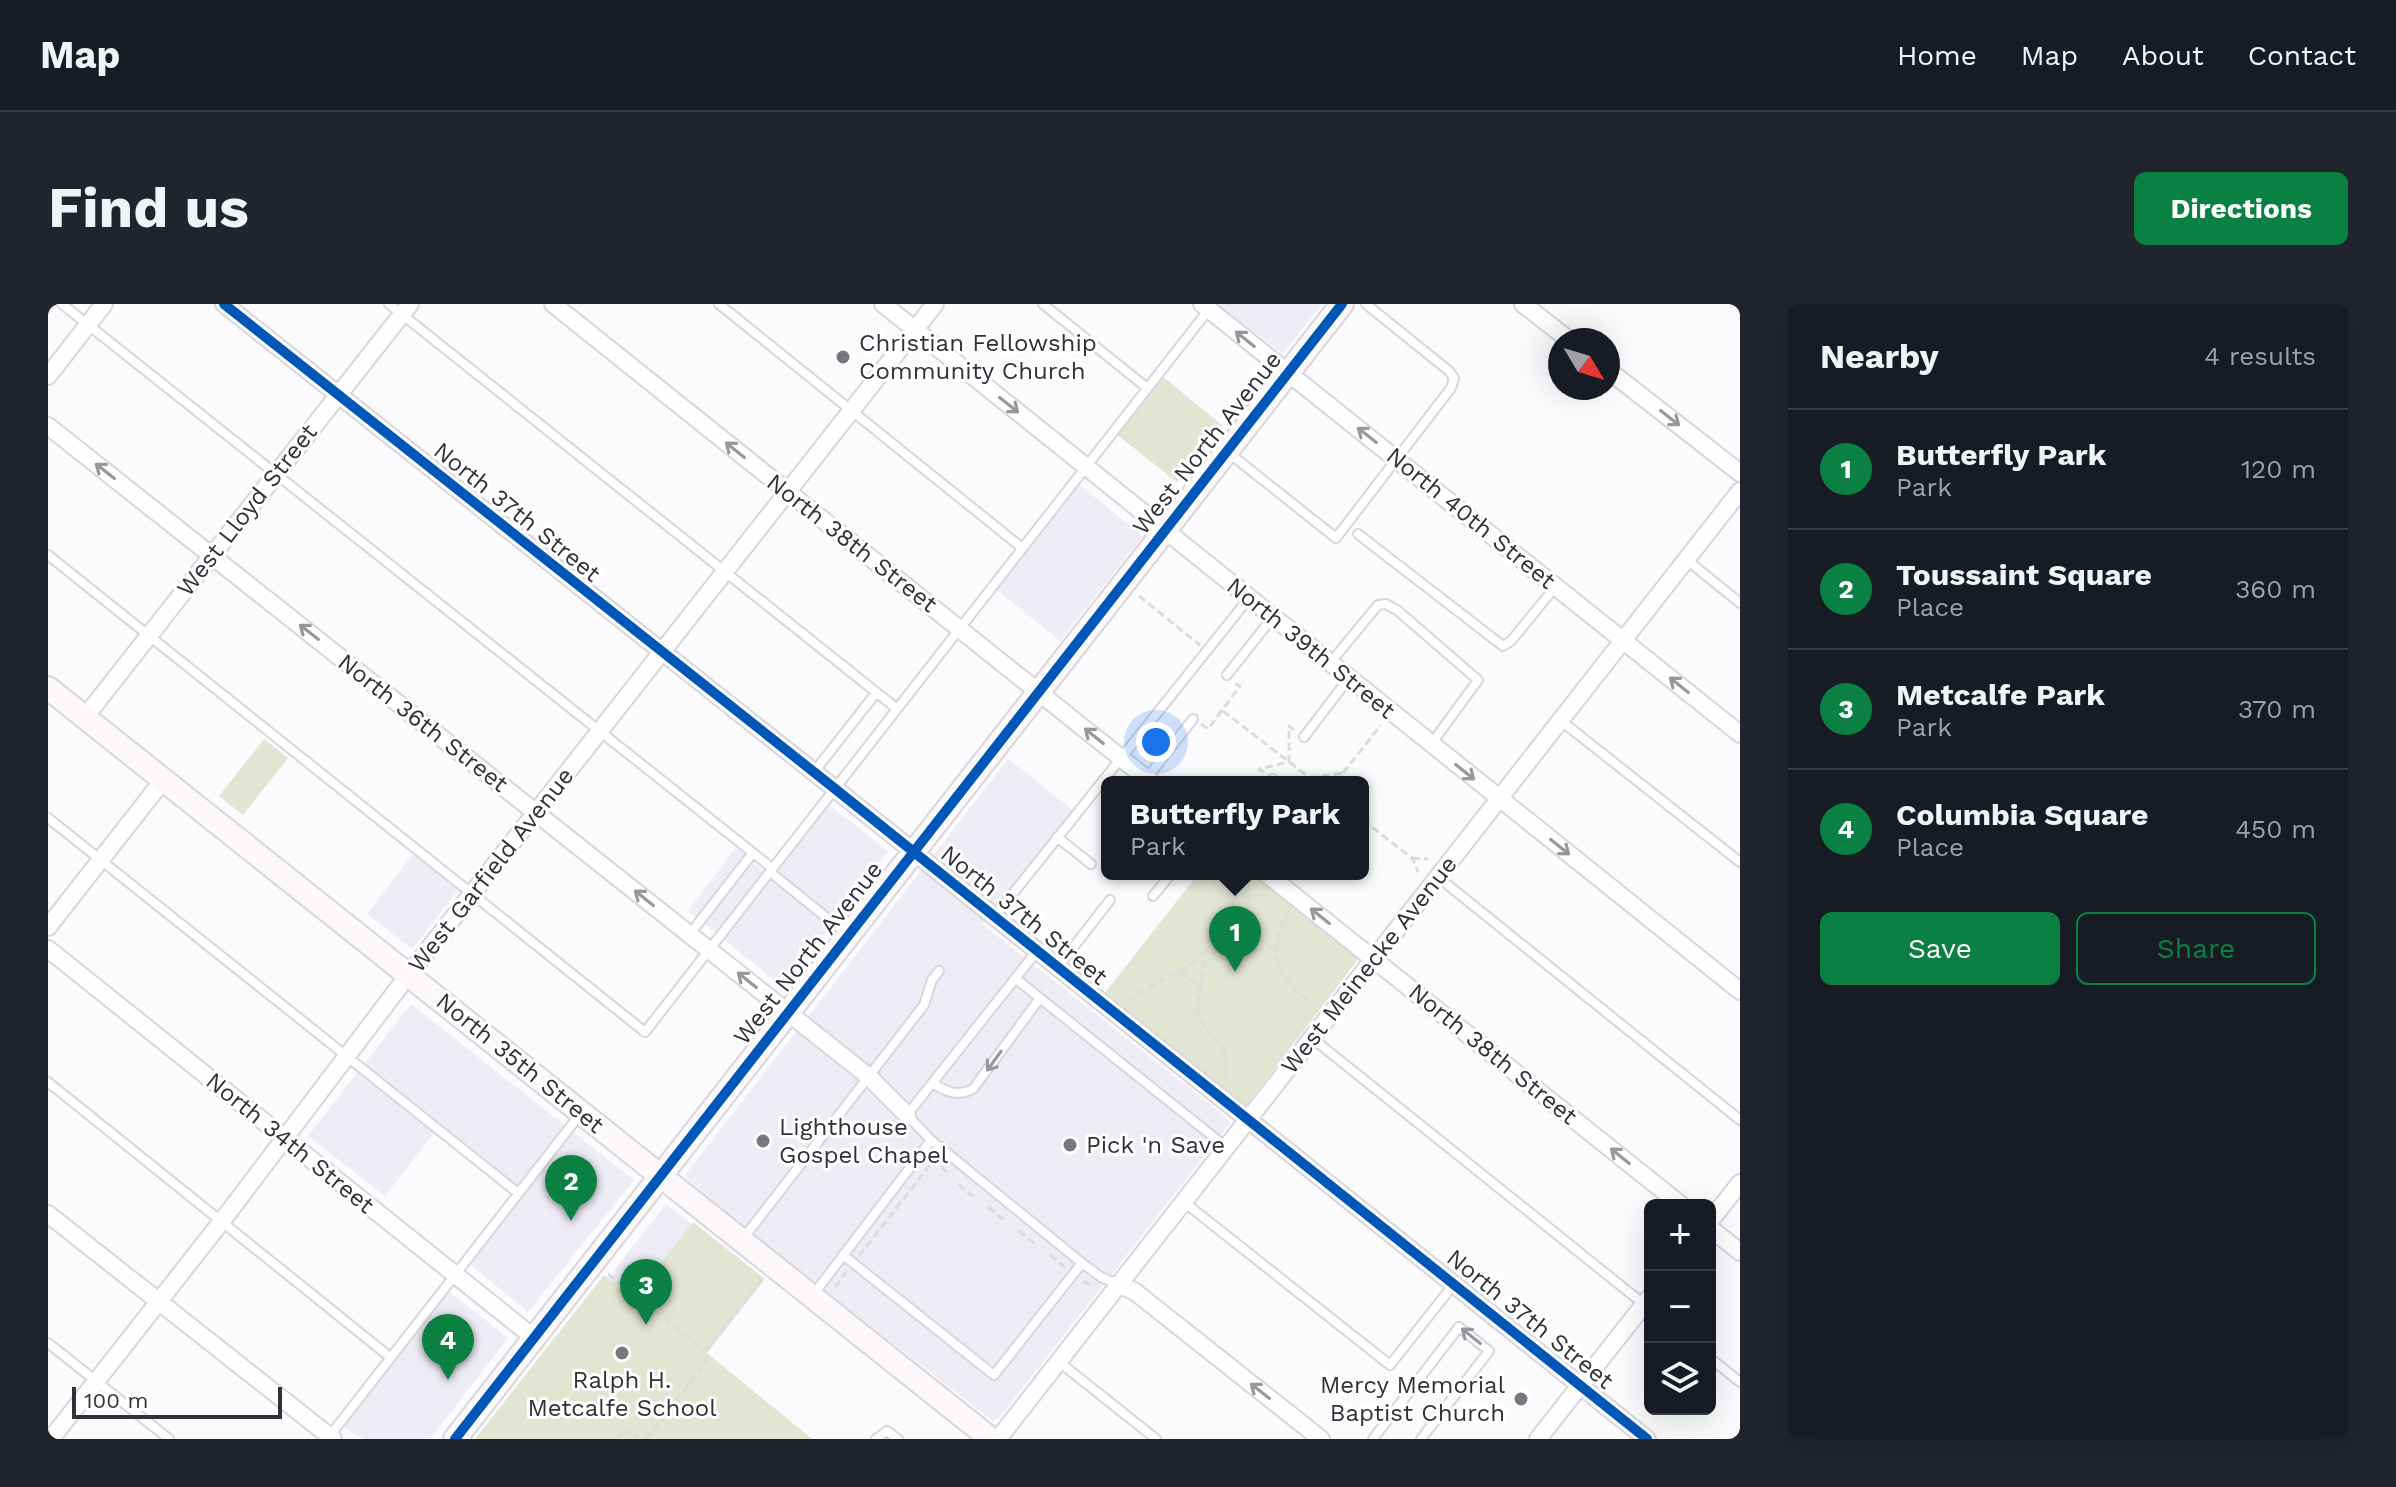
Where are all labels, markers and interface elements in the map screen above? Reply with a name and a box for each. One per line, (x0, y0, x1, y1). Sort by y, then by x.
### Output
text: Map (40, 33, 120, 77)
text: Home (1897, 39, 1977, 72)
text: Map (2021, 39, 2078, 72)
text: About (2122, 39, 2204, 72)
text: Contact (2248, 39, 2356, 72)
button: Directions (2134, 172, 2348, 245)
text: Find us (48, 175, 249, 241)
north arrow (1548, 328, 1620, 400)
place label: Christian Fellowship Community Church (859, 329, 1097, 385)
one-way arrow (1235, 330, 1256, 347)
text: Nearby (1820, 336, 1939, 376)
text: 4 results (2204, 341, 2316, 371)
street label: West North Avenue (1127, 346, 1287, 540)
marker: Christian Fellowship Community Church (834, 348, 852, 366)
one-way arrow (998, 396, 1019, 414)
one-way arrow (1659, 410, 1680, 427)
street label: West Lloyd Street (171, 418, 323, 602)
one-way arrow (1357, 426, 1378, 444)
street label: North 37th Street (428, 436, 606, 588)
text: Butterfly Park (1896, 437, 2106, 472)
street label: North 40th Street (1381, 441, 1561, 595)
one-way arrow (725, 442, 746, 460)
text: 1 (1840, 454, 1852, 484)
text: 120 m (2241, 454, 2316, 484)
one-way arrow (95, 462, 116, 479)
street label: North 38th Street (761, 468, 943, 618)
text: Park (1896, 472, 1952, 502)
text: Toussaint Square (1896, 557, 2152, 592)
street label: North 39th Street (1221, 572, 1401, 724)
text: 2 (1838, 574, 1854, 604)
text: 360 m (2235, 574, 2316, 604)
text: Place (1896, 592, 1964, 622)
one-way arrow (299, 623, 320, 641)
street label: North 36th Street (332, 648, 514, 798)
one-way arrow (1669, 676, 1690, 693)
text: Metcalfe Park (1896, 677, 2105, 712)
text: 3 (1838, 694, 1854, 724)
text: 370 m (2238, 694, 2316, 724)
text: Park (1896, 712, 1952, 742)
your location (1136, 722, 1176, 762)
one-way arrow (1084, 728, 1105, 745)
street label: West Garfield Avenue (402, 762, 580, 978)
one-way arrow (1454, 763, 1475, 780)
popup (1101, 776, 1369, 880)
text: Butterfly Park (1130, 796, 1340, 831)
text: Columbia Square (1896, 797, 2148, 832)
text: 4 (1838, 814, 1854, 844)
text: 450 m (2235, 814, 2316, 844)
text: Park (1130, 831, 1186, 861)
text: Place (1896, 832, 1964, 862)
street label: North 37th Street (935, 839, 1113, 991)
one-way arrow (1549, 839, 1570, 856)
street label: West Meinecke Avenue (1275, 850, 1463, 1080)
street label: West North Avenue (728, 856, 888, 1050)
one-way arrow (634, 889, 655, 907)
pin: 1 (1209, 906, 1261, 972)
one-way arrow (1310, 908, 1331, 925)
button: Save (1820, 912, 2060, 985)
button: Share (2076, 912, 2316, 985)
one-way arrow (737, 971, 758, 988)
street label: North 38th Street (1403, 978, 1583, 1130)
street label: North 35th Street (431, 987, 609, 1139)
one-way arrow (986, 1050, 1003, 1071)
street label: North 34th Street (200, 1067, 380, 1219)
place label: Lighthouse Gospel Chapel (779, 1113, 949, 1169)
place label: Pick 'n Save (1086, 1131, 1225, 1159)
marker: Lighthouse Gospel Chapel (754, 1132, 772, 1150)
marker: Pick 'n Save (1061, 1136, 1079, 1154)
one-way arrow (1610, 1147, 1631, 1165)
pin: 2 (545, 1155, 597, 1221)
map controls (1644, 1199, 1716, 1415)
button: + (1644, 1199, 1716, 1271)
street label: North 37th Street (1441, 1243, 1619, 1395)
pin: 3 (620, 1259, 672, 1325)
button: − (1644, 1271, 1716, 1343)
pin: 4 (422, 1314, 474, 1380)
one-way arrow (1460, 1328, 1481, 1346)
button: layers (1644, 1343, 1716, 1415)
marker: Ralph H. Metcalfe School (613, 1344, 631, 1362)
place label: Ralph H. Metcalfe School (527, 1366, 717, 1422)
place label: Mercy Memorial Baptist Church (1320, 1371, 1506, 1427)
one-way arrow (1250, 1382, 1271, 1399)
scale bar (72, 1383, 282, 1419)
text: 100 m (84, 1388, 148, 1413)
marker: Mercy Memorial Baptist Church (1512, 1390, 1530, 1408)

